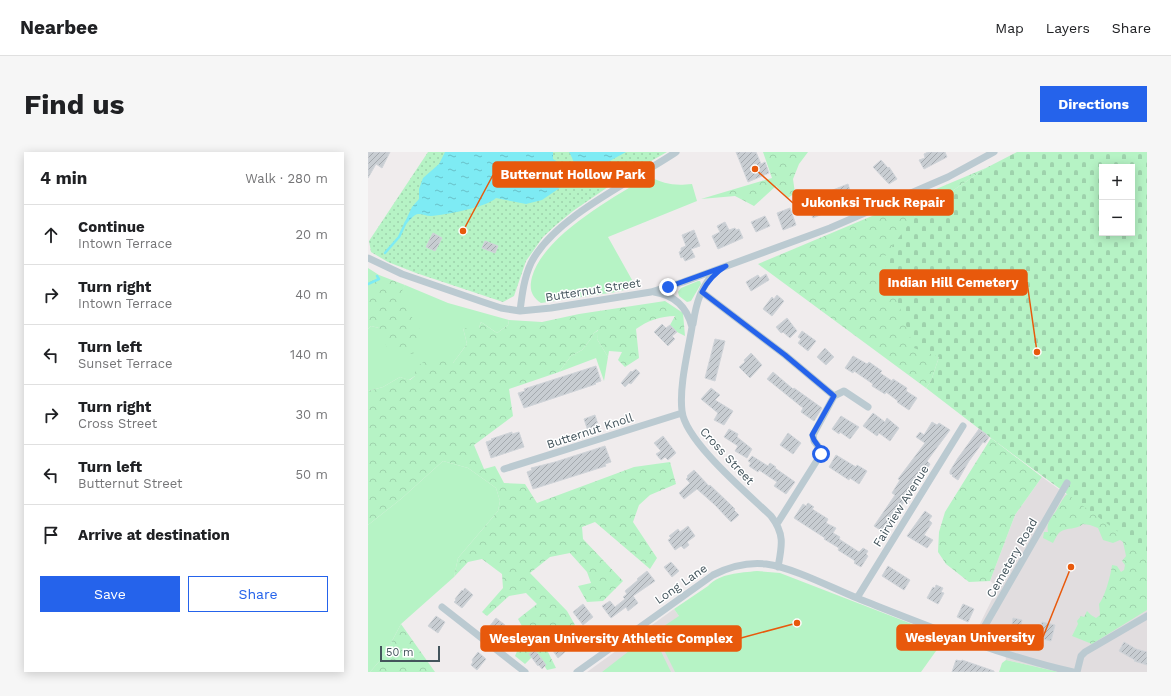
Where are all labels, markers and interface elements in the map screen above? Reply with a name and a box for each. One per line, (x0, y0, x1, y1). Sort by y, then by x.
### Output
text: Nearbee (20, 16, 98, 39)
text: Map (995, 20, 1024, 36)
text: Layers (1046, 20, 1090, 36)
text: Share (1112, 20, 1151, 36)
button: Directions (1040, 86, 1147, 122)
text: Find us (24, 88, 124, 121)
callout: Butternut Hollow Park (493, 162, 654, 187)
map controls (1099, 164, 1135, 236)
button: + (1099, 164, 1135, 200)
text: Butternut Hollow Park (501, 167, 646, 182)
text: 4 min (40, 168, 87, 188)
text: Walk · 280 m (245, 171, 328, 186)
callout: Jukonksi Truck Repair (793, 190, 953, 215)
text: Jukonksi Truck Repair (801, 195, 945, 210)
button: − (1099, 200, 1135, 236)
text: Continue (78, 218, 145, 236)
icon: ahead (40, 224, 62, 246)
text: 20 m (296, 227, 328, 242)
text: Intown Terrace (78, 236, 172, 251)
callout: Indian Hill Cemetery (880, 270, 1027, 295)
text: Indian Hill Cemetery (887, 275, 1019, 290)
street label: Butternut Street (544, 276, 642, 304)
text: Turn right (78, 278, 151, 296)
route end (659, 278, 677, 296)
icon: right (40, 284, 62, 306)
text: 40 m (295, 287, 328, 302)
text: Intown Terrace (78, 296, 172, 311)
text: Turn left (78, 338, 142, 356)
icon: left (40, 344, 62, 366)
text: 140 m (290, 347, 328, 362)
text: Sunset Terrace (78, 356, 173, 371)
text: Turn right (78, 398, 151, 416)
icon: right (40, 404, 62, 426)
text: 30 m (296, 407, 328, 422)
street label: Butternut Knoll (545, 410, 635, 452)
text: Cross Street (78, 416, 157, 431)
street label: Cross Street (697, 425, 757, 487)
route start (812, 445, 830, 463)
text: Turn left (78, 458, 142, 476)
street label: Fairview Avenue (870, 463, 932, 549)
icon: left (40, 464, 62, 486)
text: 50 m (296, 467, 328, 482)
text: Butternut Street (78, 476, 182, 491)
street label: Cemetery Road (984, 516, 1040, 600)
icon: arrive (40, 524, 62, 546)
text: Arrive at destination (78, 526, 230, 544)
street label: Long Lane (652, 561, 710, 607)
button: Save (40, 576, 180, 612)
button: Share (188, 576, 328, 612)
callout: Wesleyan University (897, 625, 1043, 650)
callout: Wesleyan University Athletic Complex (481, 626, 741, 651)
text: Wesleyan University (905, 630, 1036, 645)
text: Wesleyan University Athletic Complex (489, 631, 733, 646)
scale bar (380, 644, 440, 663)
text: 50 m (386, 646, 413, 659)

